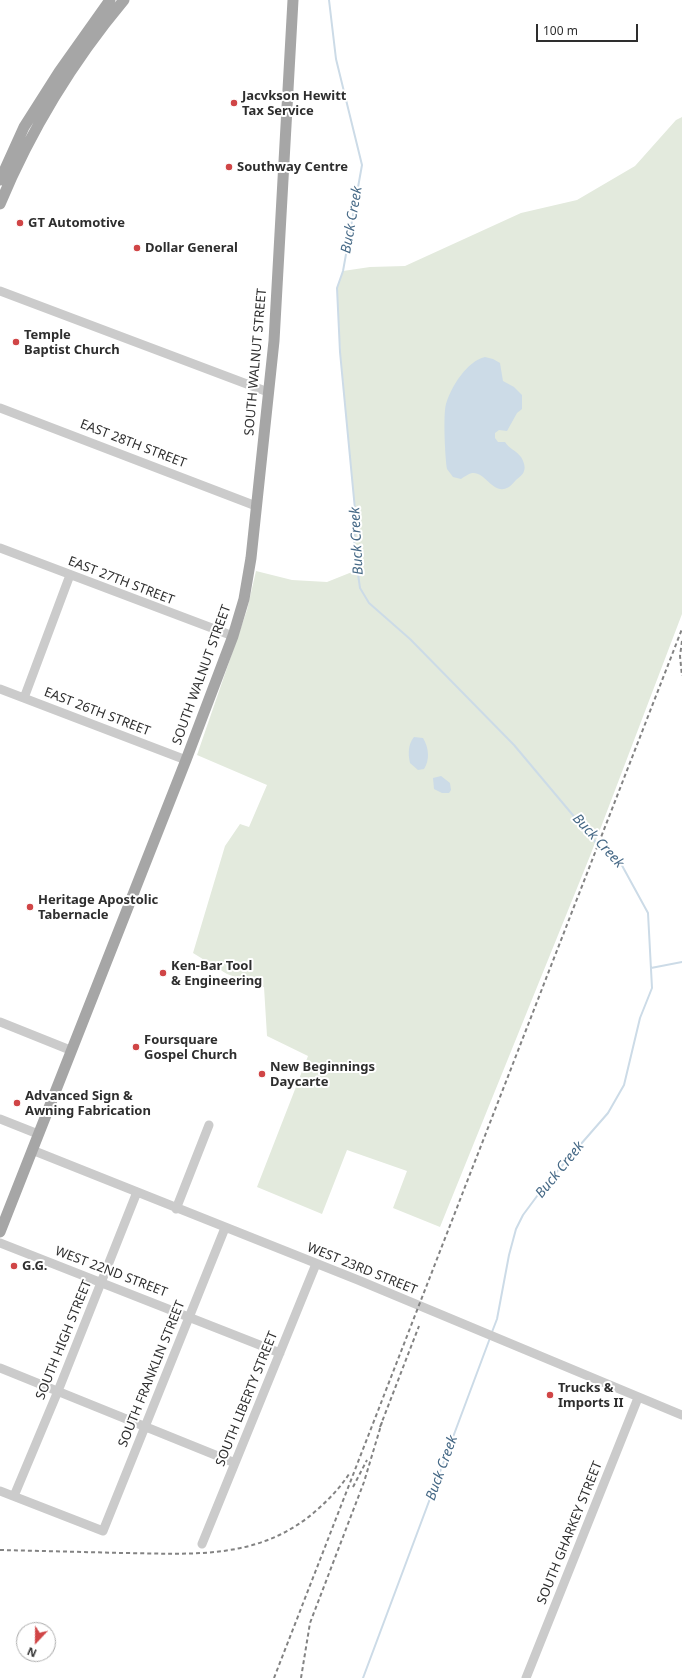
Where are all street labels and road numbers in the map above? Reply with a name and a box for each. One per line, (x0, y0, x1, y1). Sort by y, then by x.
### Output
street label: SOUTH WALNUT STREET (242, 288, 270, 436)
street label: EAST 28TH STREET (78, 417, 188, 471)
street label: EAST 27TH STREET (66, 554, 176, 608)
street label: SOUTH WALNUT STREET (169, 603, 235, 747)
street label: EAST 26TH STREET (42, 685, 152, 739)
street label: WEST 23RD STREET (305, 1240, 419, 1298)
street label: WEST 22ND STREET (53, 1243, 169, 1301)
street label: SOUTH HIGH STREET (33, 1278, 95, 1402)
street label: SOUTH FRANKLIN STREET (115, 1298, 189, 1450)
street label: SOUTH LIBERTY STREET (213, 1329, 281, 1469)
street label: SOUTH GHARKEY STREET (534, 1459, 606, 1607)

